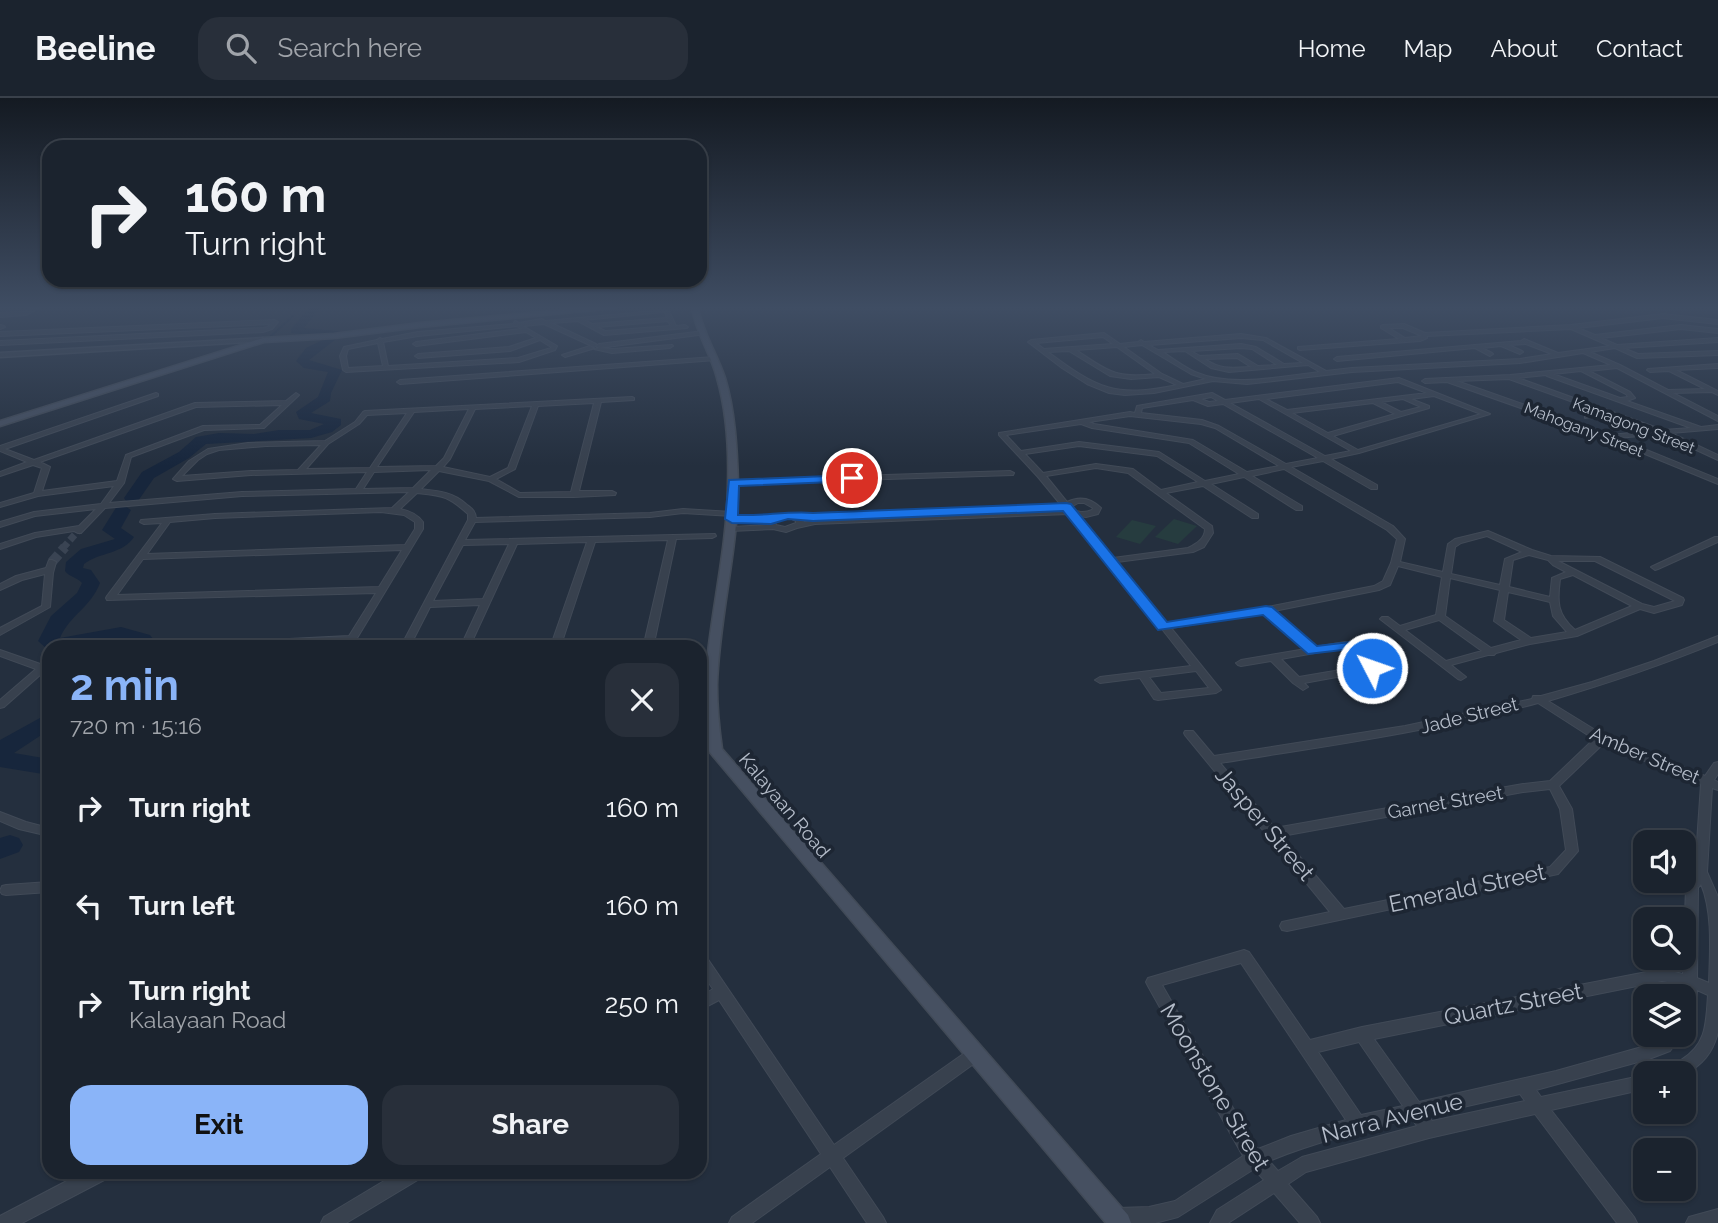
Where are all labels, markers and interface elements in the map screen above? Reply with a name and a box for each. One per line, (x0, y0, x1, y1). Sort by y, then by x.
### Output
search box (198, 17, 688, 80)
text: Beeline (35, 29, 156, 68)
icon: search (222, 29, 260, 67)
text: Search here (278, 33, 422, 63)
text: Home (1298, 34, 1366, 63)
text: Map (1404, 34, 1452, 63)
text: About (1490, 34, 1558, 63)
text: Contact (1596, 34, 1683, 63)
text: 160 m (185, 166, 326, 223)
icon: right (70, 168, 161, 259)
text: Turn right (185, 225, 326, 262)
street label: Kamagong Street (1570, 393, 1698, 458)
street label: Mahogany Street (1522, 398, 1647, 461)
pin (822, 448, 882, 508)
icon: arrive (833, 459, 871, 497)
position arrow (1335, 631, 1409, 705)
text: 2 min (70, 661, 179, 710)
button: close (605, 663, 679, 737)
street label: Jade Street (1418, 692, 1521, 738)
text: 720 m · 15:16 (70, 712, 202, 739)
street label: Amber Street (1587, 722, 1704, 788)
street label: Kalayaan Road (735, 748, 835, 862)
street label: Jasper Street (1210, 762, 1321, 886)
street label: Garnet Street (1386, 781, 1505, 823)
icon: right (70, 789, 108, 827)
text: Turn right (129, 793, 250, 823)
text: 160 m (606, 793, 679, 823)
map controls (1633, 830, 1696, 1201)
button: sound (1633, 830, 1696, 893)
street label: Emerald Street (1386, 858, 1548, 917)
icon: left (70, 887, 108, 925)
text: Turn left (129, 891, 235, 921)
text: 160 m (606, 891, 679, 921)
button: search (1633, 907, 1696, 970)
text: Turn right (129, 976, 250, 1006)
street label: Quartz Street (1442, 977, 1585, 1030)
button: layers (1633, 984, 1696, 1047)
icon: right (70, 985, 108, 1023)
text: 250 m (605, 989, 679, 1019)
street label: Moonstone Street (1155, 999, 1276, 1175)
text: Kalayaan Road (129, 1006, 286, 1033)
button: + (1633, 1061, 1696, 1124)
button: Exit (70, 1085, 368, 1165)
button: Share (382, 1085, 679, 1165)
street label: Narra Avenue (1318, 1087, 1465, 1148)
button: − (1633, 1138, 1696, 1201)

